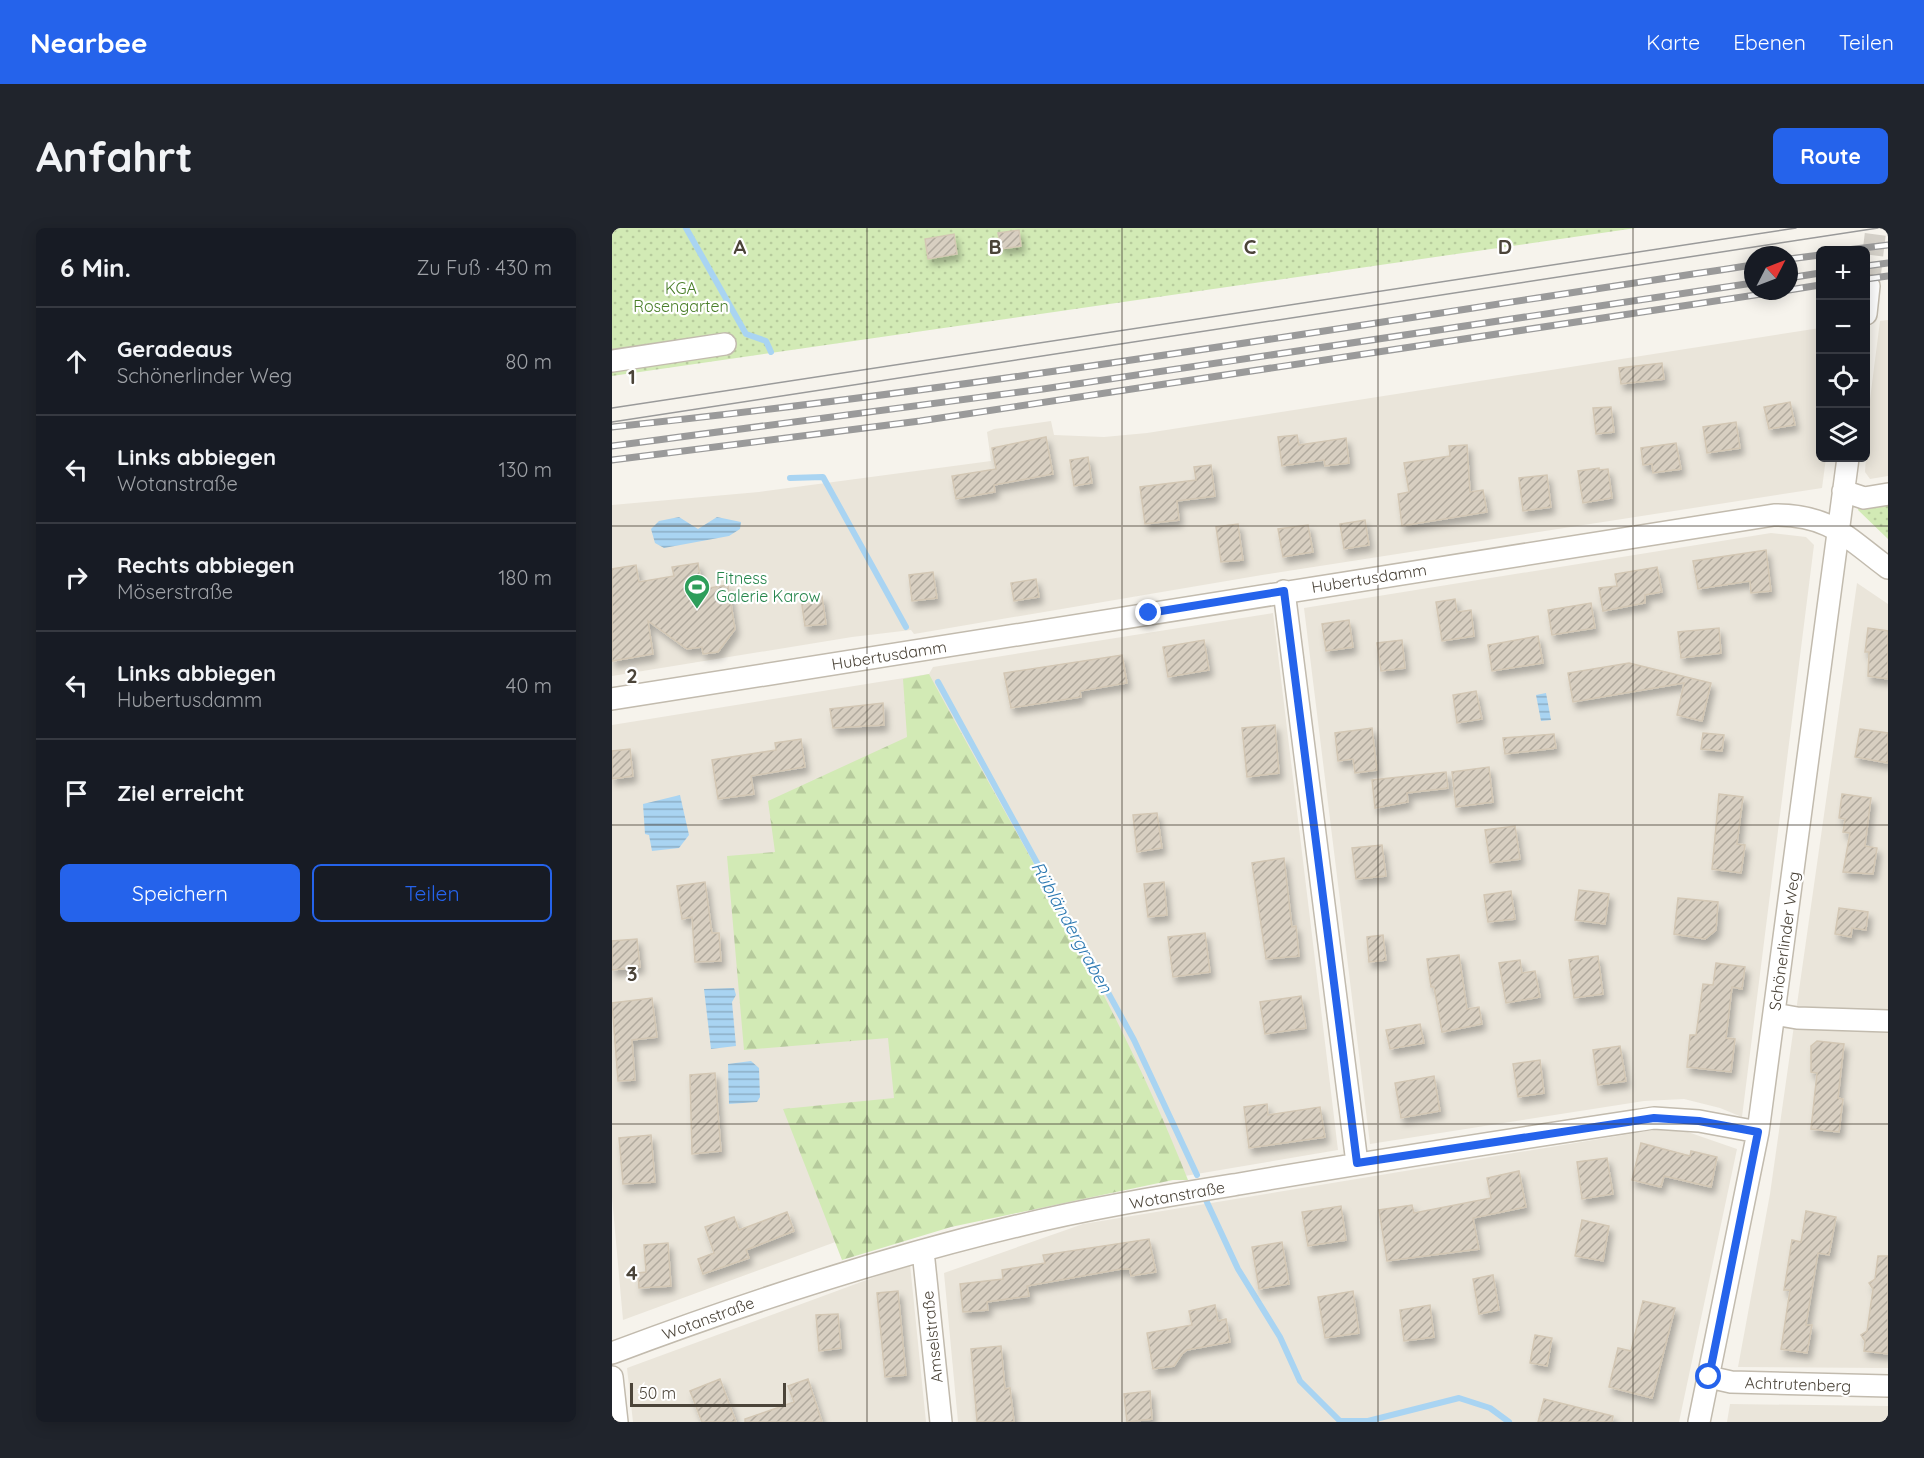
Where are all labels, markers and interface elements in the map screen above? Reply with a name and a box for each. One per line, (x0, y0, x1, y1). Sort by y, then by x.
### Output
text: Nearbee (30, 25, 148, 60)
text: Karte (1646, 29, 1700, 55)
text: Ebenen (1733, 29, 1806, 55)
text: Teilen (1839, 29, 1894, 55)
button: Route (1773, 128, 1888, 184)
text: Anfahrt (36, 130, 193, 183)
text: A (734, 234, 747, 259)
text: B (988, 234, 1002, 259)
text: C (1244, 234, 1257, 259)
text: D (1498, 234, 1512, 259)
north arrow (1744, 246, 1798, 300)
map controls (1816, 246, 1870, 462)
button: + (1816, 246, 1870, 300)
text: 6 Min. (60, 251, 131, 284)
text: Zu Fuß · 430 m (416, 255, 552, 280)
park label: KGA Rosengarten (633, 278, 729, 316)
button: − (1816, 300, 1870, 354)
text: Geradeaus (117, 335, 232, 363)
icon: ahead (60, 345, 93, 378)
text: 80 m (506, 349, 552, 374)
button: locate (1816, 354, 1870, 408)
text: Schönerlinder Weg (117, 363, 292, 388)
text: 1 (628, 364, 636, 389)
button: layers (1816, 408, 1870, 462)
text: Links abbiegen (117, 443, 276, 471)
icon: left (60, 453, 93, 486)
text: 130 m (499, 457, 552, 482)
text: Wotanstraße (117, 471, 238, 496)
text: Rechts abbiegen (117, 551, 295, 579)
street label: Hubertusdamm (1310, 559, 1428, 597)
icon: right (60, 561, 93, 594)
text: 180 m (498, 565, 552, 590)
place label: Fitness Galerie Karow (716, 568, 821, 606)
sports icon: Fitness Galerie Karow (682, 572, 712, 610)
text: Möserstraße (117, 579, 233, 604)
route end (1135, 599, 1161, 625)
street label: Hubertusdamm (830, 636, 948, 674)
text: Links abbiegen (117, 659, 276, 687)
text: 2 (626, 663, 638, 688)
icon: left (60, 669, 93, 702)
text: 40 m (506, 673, 552, 698)
text: Hubertusdamm (117, 687, 262, 712)
icon: arrive (60, 777, 93, 810)
text: Ziel erreicht (117, 779, 245, 807)
water label: Rübländergraben (1026, 857, 1118, 997)
button: Speichern (60, 864, 300, 922)
button: Teilen (312, 864, 552, 922)
street label: Schönerlinder Weg (1764, 870, 1804, 1012)
text: 3 (627, 961, 637, 986)
street label: Wotanstraße (1128, 1177, 1226, 1213)
text: 4 (626, 1260, 638, 1285)
street label: Amselstraße (917, 1290, 947, 1384)
street label: Wotanstraße (659, 1292, 757, 1344)
route start (1695, 1363, 1721, 1389)
street label: Achtrutenberg (1744, 1372, 1852, 1396)
scale bar (630, 1380, 786, 1408)
text: 50 m (639, 1383, 676, 1403)

